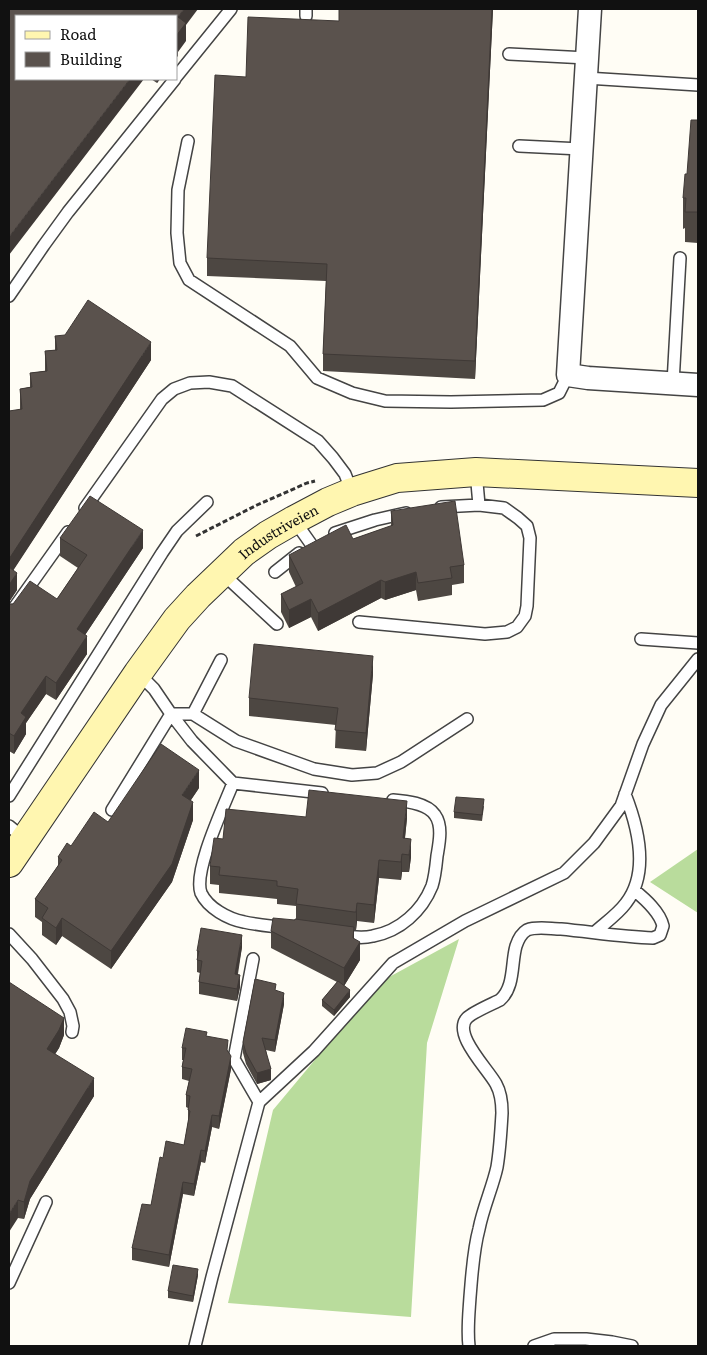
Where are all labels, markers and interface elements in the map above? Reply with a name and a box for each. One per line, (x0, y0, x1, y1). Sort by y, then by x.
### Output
legend (15, 15, 178, 80)
text: Road (60, 22, 96, 45)
text: Building (60, 47, 122, 70)
street label: Industriveien (233, 499, 322, 563)

